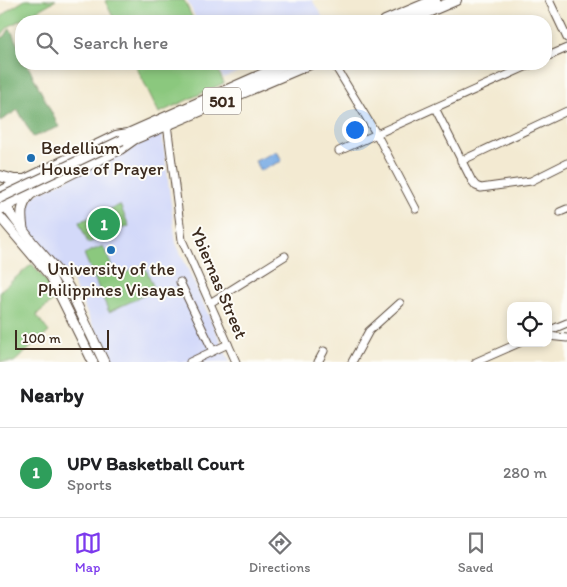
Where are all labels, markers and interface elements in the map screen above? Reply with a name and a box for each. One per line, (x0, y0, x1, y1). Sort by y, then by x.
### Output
search box (15, 15, 552, 70)
icon: search (33, 29, 61, 57)
text: Search here (73, 31, 168, 54)
road number: 501 (203, 88, 241, 114)
your location (342, 117, 368, 143)
place label: Bedellium House of Prayer (41, 137, 164, 180)
marker: Bedellium House of Prayer (25, 152, 37, 164)
pin: 1 (88, 205, 120, 243)
street label: Ybiernas Street (186, 224, 252, 342)
marker: University of the Philippines Visayas (105, 244, 117, 256)
place label: University of the Philippines Visayas (38, 258, 184, 301)
map controls (507, 302, 552, 347)
button: locate (507, 302, 552, 347)
scale bar (15, 327, 109, 350)
text: 100 m (22, 330, 61, 347)
text: Nearby (20, 382, 84, 407)
text: UPV Basketball Court (67, 452, 244, 475)
text: 1 (32, 463, 40, 482)
text: 280 m (503, 463, 547, 482)
text: Sports (67, 475, 112, 494)
tab: Map (74, 529, 102, 576)
tab: Directions (249, 529, 310, 576)
tab: Saved (458, 529, 493, 576)

